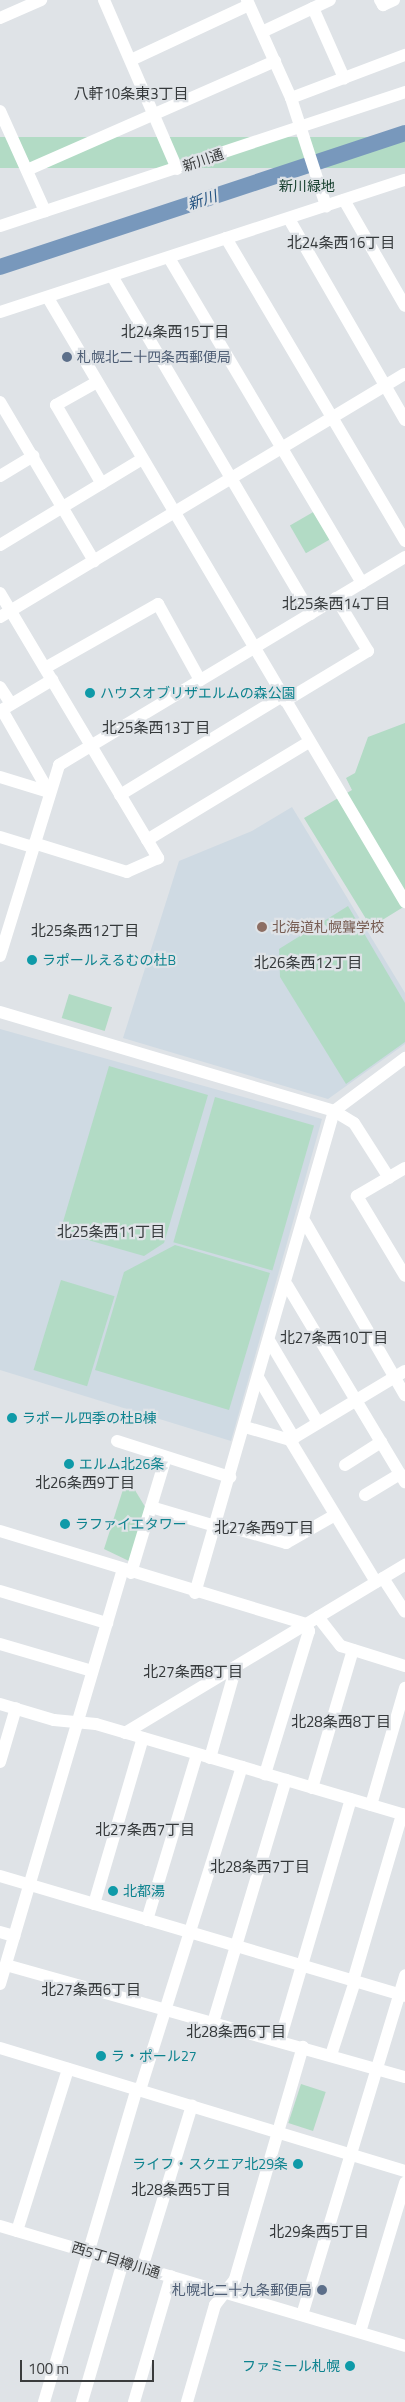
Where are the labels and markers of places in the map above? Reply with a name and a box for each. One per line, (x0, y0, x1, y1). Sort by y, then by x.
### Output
place label: 札幌北二十四条西郵便局 (77, 349, 231, 365)
marker: 札幌北二十四条西郵便局 (61, 351, 73, 363)
place label: ハウスオブリザエルムの森公園 (100, 685, 296, 701)
marker: ハウスオブリザエルムの森公園 (84, 687, 96, 699)
place label: 北海道札幌聾学校 (272, 919, 384, 935)
marker: 北海道札幌聾学校 (256, 921, 268, 933)
place label: ラポールえるむの杜B (42, 952, 177, 968)
marker: ラポールえるむの杜B (26, 954, 38, 966)
place label: ラポール四季の杜B棟 (22, 1410, 157, 1426)
marker: ラポール四季の杜B棟 (6, 1412, 18, 1424)
place label: エルム北26条 (79, 1456, 165, 1472)
marker: エルム北26条 (63, 1458, 75, 1470)
place label: ラファイエタワー (75, 1516, 187, 1532)
marker: ラファイエタワー (59, 1518, 71, 1530)
place label: 北都湯 (123, 1883, 165, 1899)
marker: 北都湯 (107, 1885, 119, 1897)
place label: ラ・ポール27 (111, 2048, 197, 2064)
marker: ラ・ポール27 (95, 2050, 107, 2062)
place label: ライフ・スクエア北29条 (132, 2156, 288, 2172)
marker: ライフ・スクエア北29条 (292, 2158, 304, 2170)
place label: 札幌北二十九条郵便局 (172, 2282, 312, 2298)
marker: 札幌北二十九条郵便局 (316, 2284, 328, 2296)
place label: ファミール札幌 (242, 2358, 340, 2374)
marker: ファミール札幌 (344, 2360, 356, 2372)

